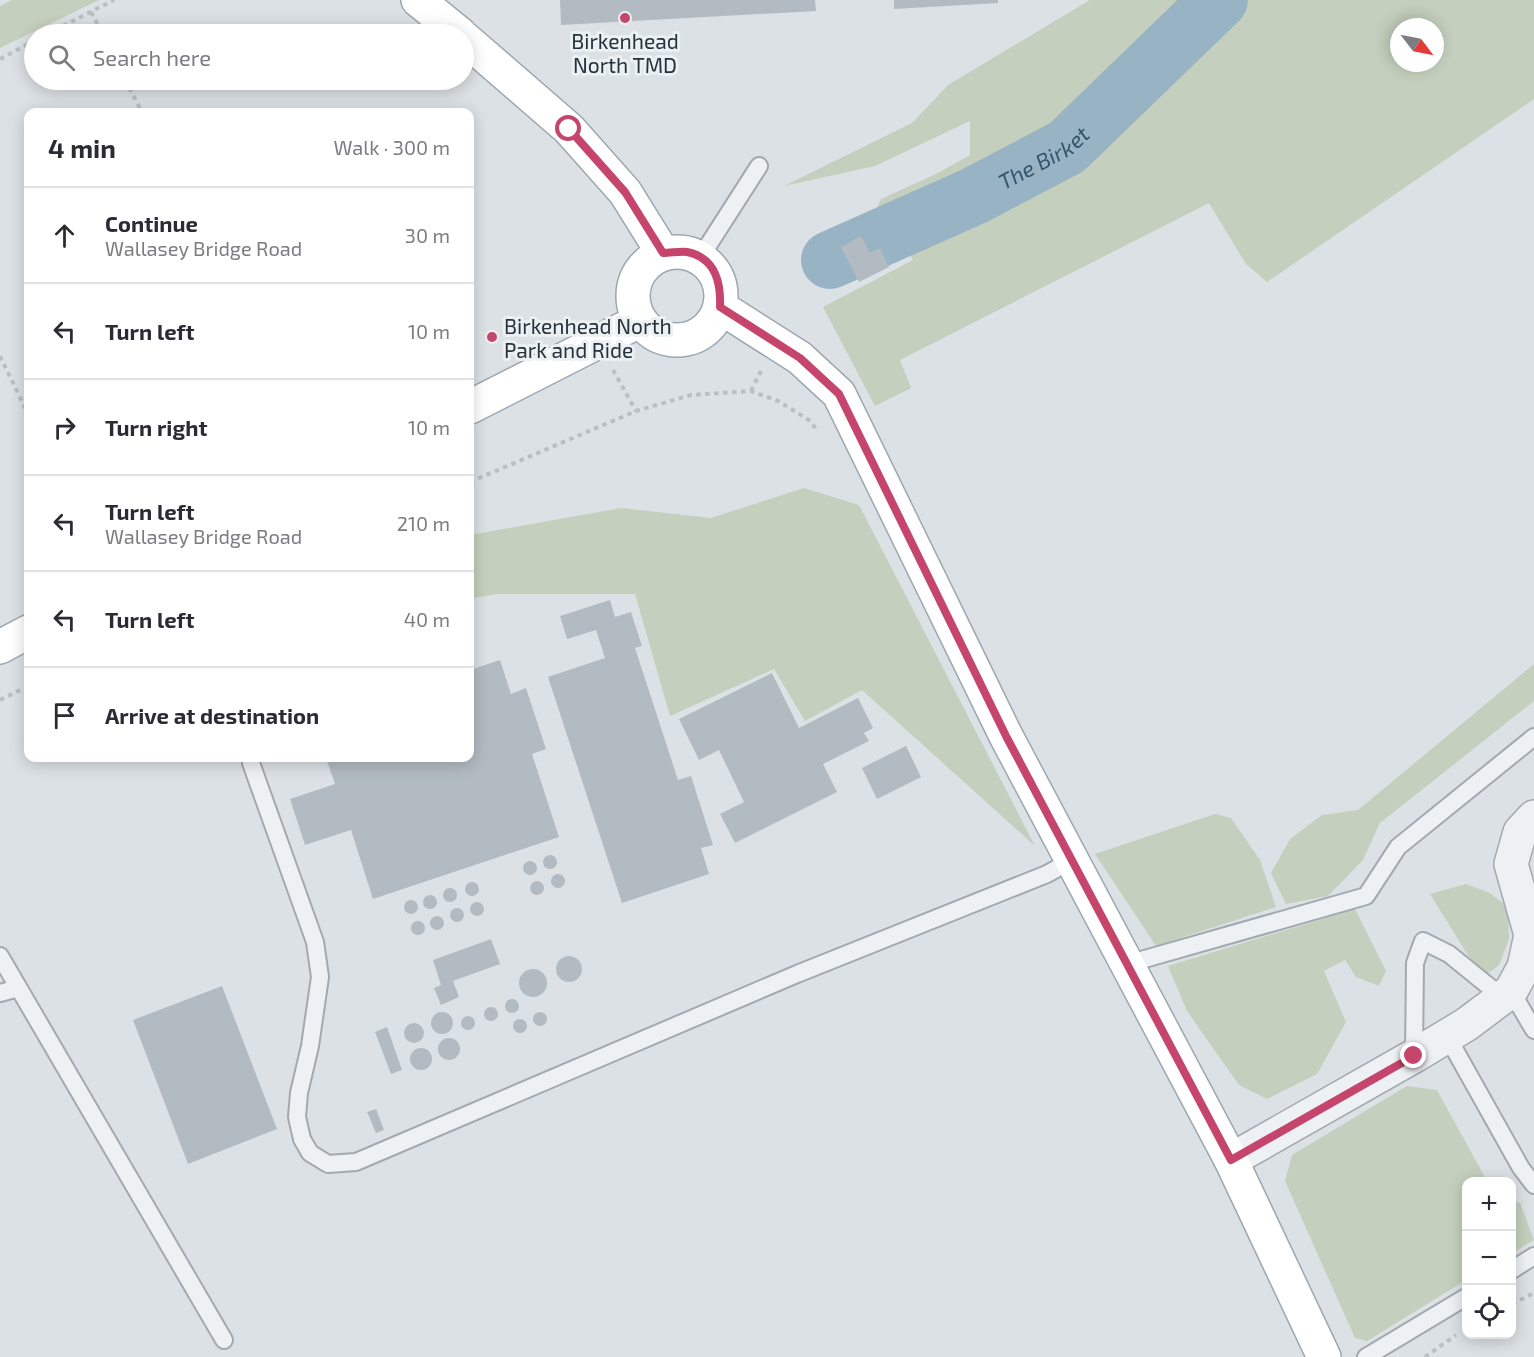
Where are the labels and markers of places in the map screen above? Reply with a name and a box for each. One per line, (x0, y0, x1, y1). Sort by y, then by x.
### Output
marker: Birkenhead North TMD (618, 11, 632, 25)
place label: Birkenhead North TMD (571, 28, 679, 77)
place label: Birkenhead North Park and Ride (504, 313, 672, 362)
marker: Birkenhead North Park and Ride (485, 330, 499, 344)

